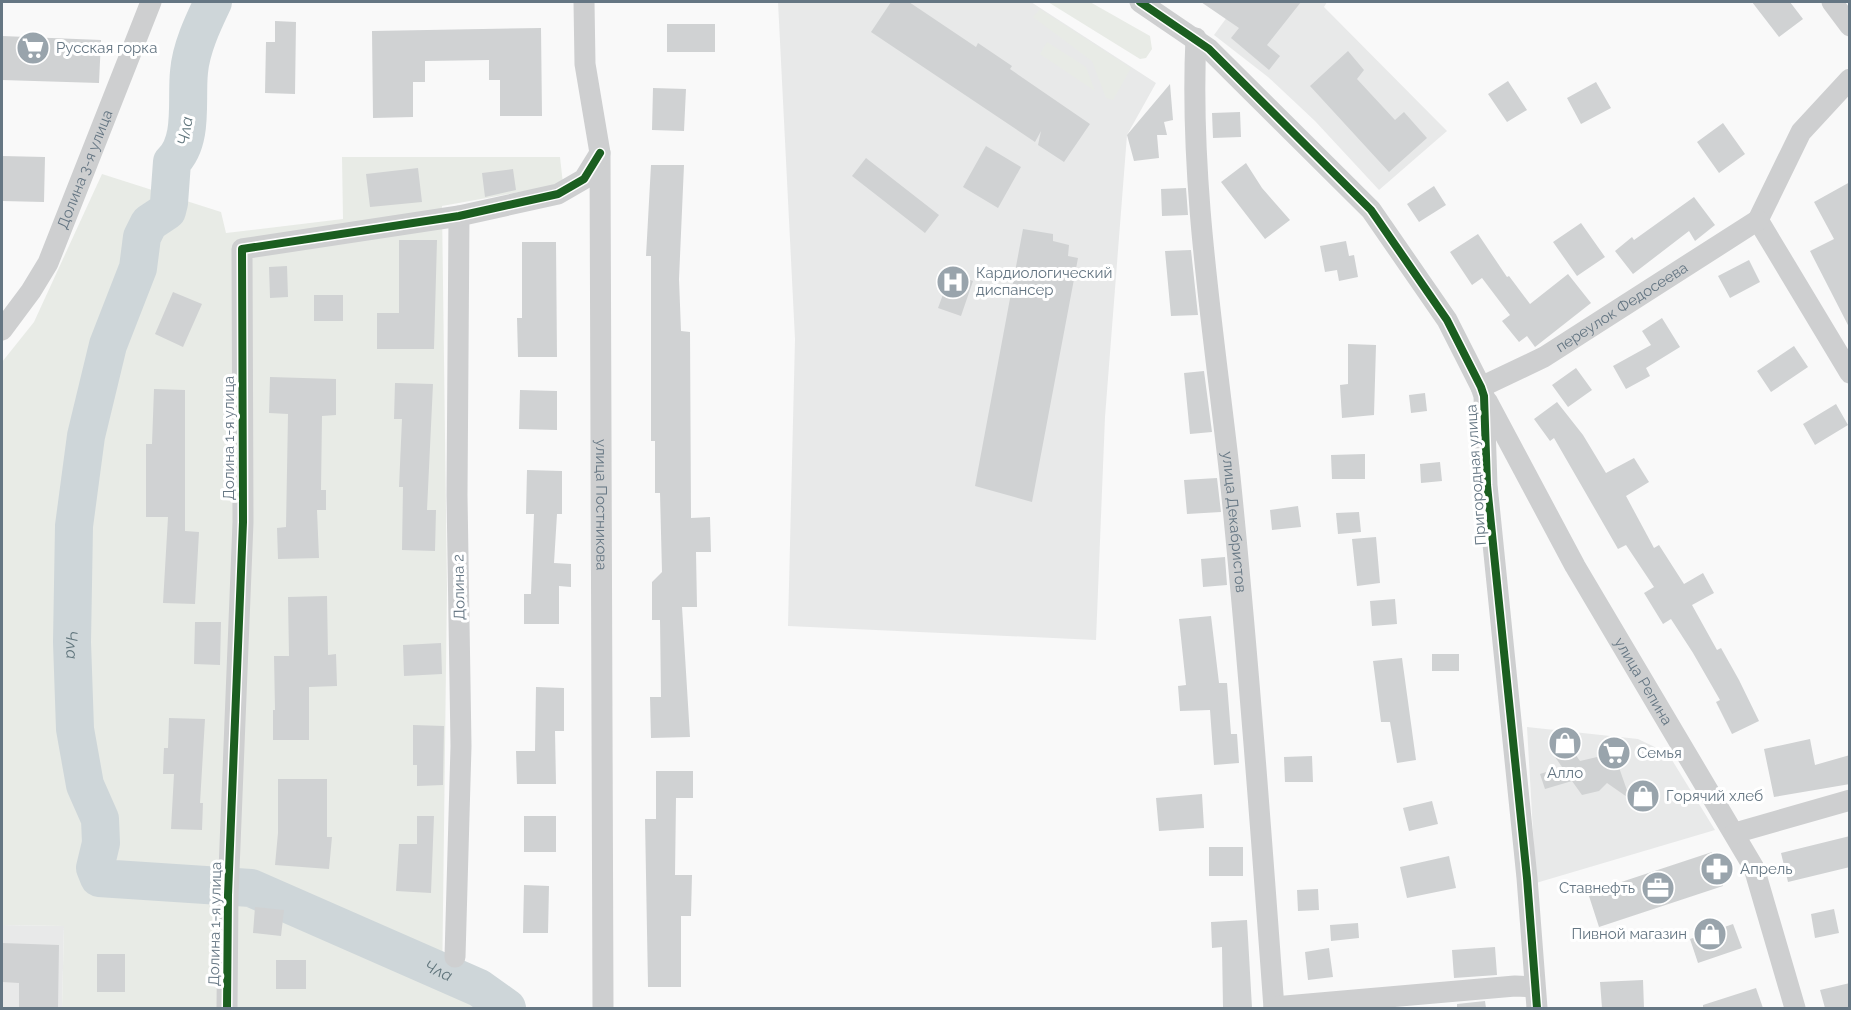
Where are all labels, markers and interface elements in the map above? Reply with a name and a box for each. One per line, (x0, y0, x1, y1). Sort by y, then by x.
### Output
supermarket icon: Русская горка (15, 30, 51, 66)
place label: Русская горка (56, 39, 157, 57)
street label: Долина 3-я улица (53, 107, 117, 232)
water label: Чла (173, 115, 197, 147)
street label: переулок Федосеева (1552, 258, 1691, 356)
hospital icon: Кардиологический диспансер (935, 264, 971, 300)
place label: Кардиологический диспансер (976, 264, 1112, 299)
street label: Долина 1-я улица (220, 376, 238, 500)
street label: Пригородная улица (1462, 404, 1490, 546)
street label: улица Постникова (592, 439, 610, 571)
street label: улица Декабристов (1218, 450, 1250, 593)
street label: Долина 2 (449, 554, 469, 620)
water label: Чла (62, 630, 82, 660)
street label: улица Репина (1610, 634, 1676, 728)
shop icon: Алло (1547, 725, 1583, 761)
supermarket icon: Семья (1596, 735, 1632, 771)
place label: Семья (1637, 744, 1682, 762)
place label: Алло (1547, 764, 1583, 782)
shop icon: Горячий хлеб (1625, 778, 1661, 814)
place label: Горячий хлеб (1666, 787, 1763, 805)
pharmacy icon: Апрель (1699, 851, 1735, 887)
place label: Апрель (1740, 860, 1793, 878)
street label: Долина 1-я улица (205, 862, 225, 986)
office icon: Ставнефть (1640, 870, 1676, 906)
place label: Ставнефть (1559, 879, 1635, 897)
shop icon: Пивной магазин (1692, 916, 1728, 952)
place label: Пивной магазин (1571, 925, 1687, 943)
water label: Чла (422, 956, 456, 985)

